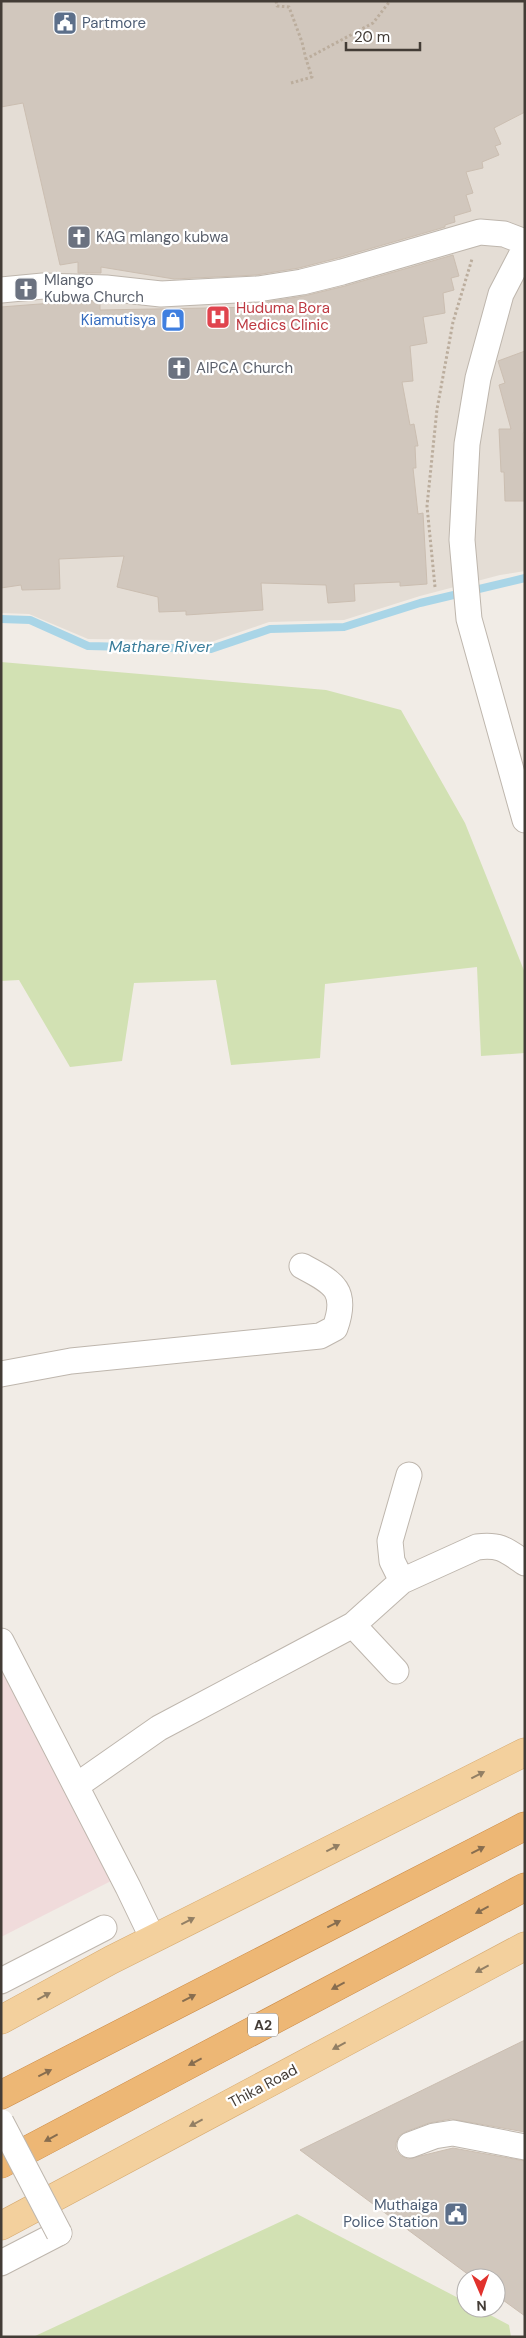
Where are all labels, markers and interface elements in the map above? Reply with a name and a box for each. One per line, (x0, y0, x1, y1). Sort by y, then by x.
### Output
public building icon: Partmore (52, 10, 78, 36)
place label: Partmore (82, 13, 146, 33)
scale bar (346, 20, 420, 52)
text: 20 m (354, 27, 390, 47)
church icon: KAG mlango kubwa (66, 224, 92, 250)
place label: KAG mlango kubwa (96, 227, 229, 247)
place label: Mlango Kubwa Church (44, 270, 144, 307)
church icon: Mlango Kubwa Church (13, 276, 39, 302)
place label: Huduma Bora Medics Clinic (236, 298, 330, 335)
hospital icon: Huduma Bora Medics Clinic (205, 304, 231, 330)
shop icon: Kiamutisya (160, 307, 186, 333)
place label: Kiamutisya (81, 310, 156, 330)
church icon: AIPCA Church (166, 355, 192, 381)
place label: AIPCA Church (196, 358, 293, 378)
water label: Mathare River (109, 636, 212, 657)
one-way arrow (471, 1771, 486, 1779)
one-way arrow (326, 1844, 341, 1852)
one-way arrow (471, 1846, 486, 1854)
one-way arrow (475, 1905, 488, 1914)
one-way arrow (181, 1917, 195, 1925)
one-way arrow (327, 1920, 341, 1928)
one-way arrow (475, 1965, 489, 1973)
one-way arrow (331, 1982, 345, 1990)
one-way arrow (37, 1992, 51, 2001)
one-way arrow (182, 1994, 196, 2002)
road number: A2 (248, 2014, 278, 2036)
one-way arrow (331, 2042, 346, 2050)
one-way arrow (187, 2058, 202, 2066)
street label: Thika Road (225, 2060, 301, 2112)
one-way arrow (37, 2069, 52, 2077)
one-way arrow (188, 2119, 203, 2127)
one-way arrow (44, 2134, 58, 2142)
place label: Muthaiga Police Station (343, 2195, 438, 2232)
public building icon: Muthaiga Police Station (443, 2201, 469, 2227)
north arrow (456, 2268, 506, 2318)
text: N (476, 2297, 487, 2315)

